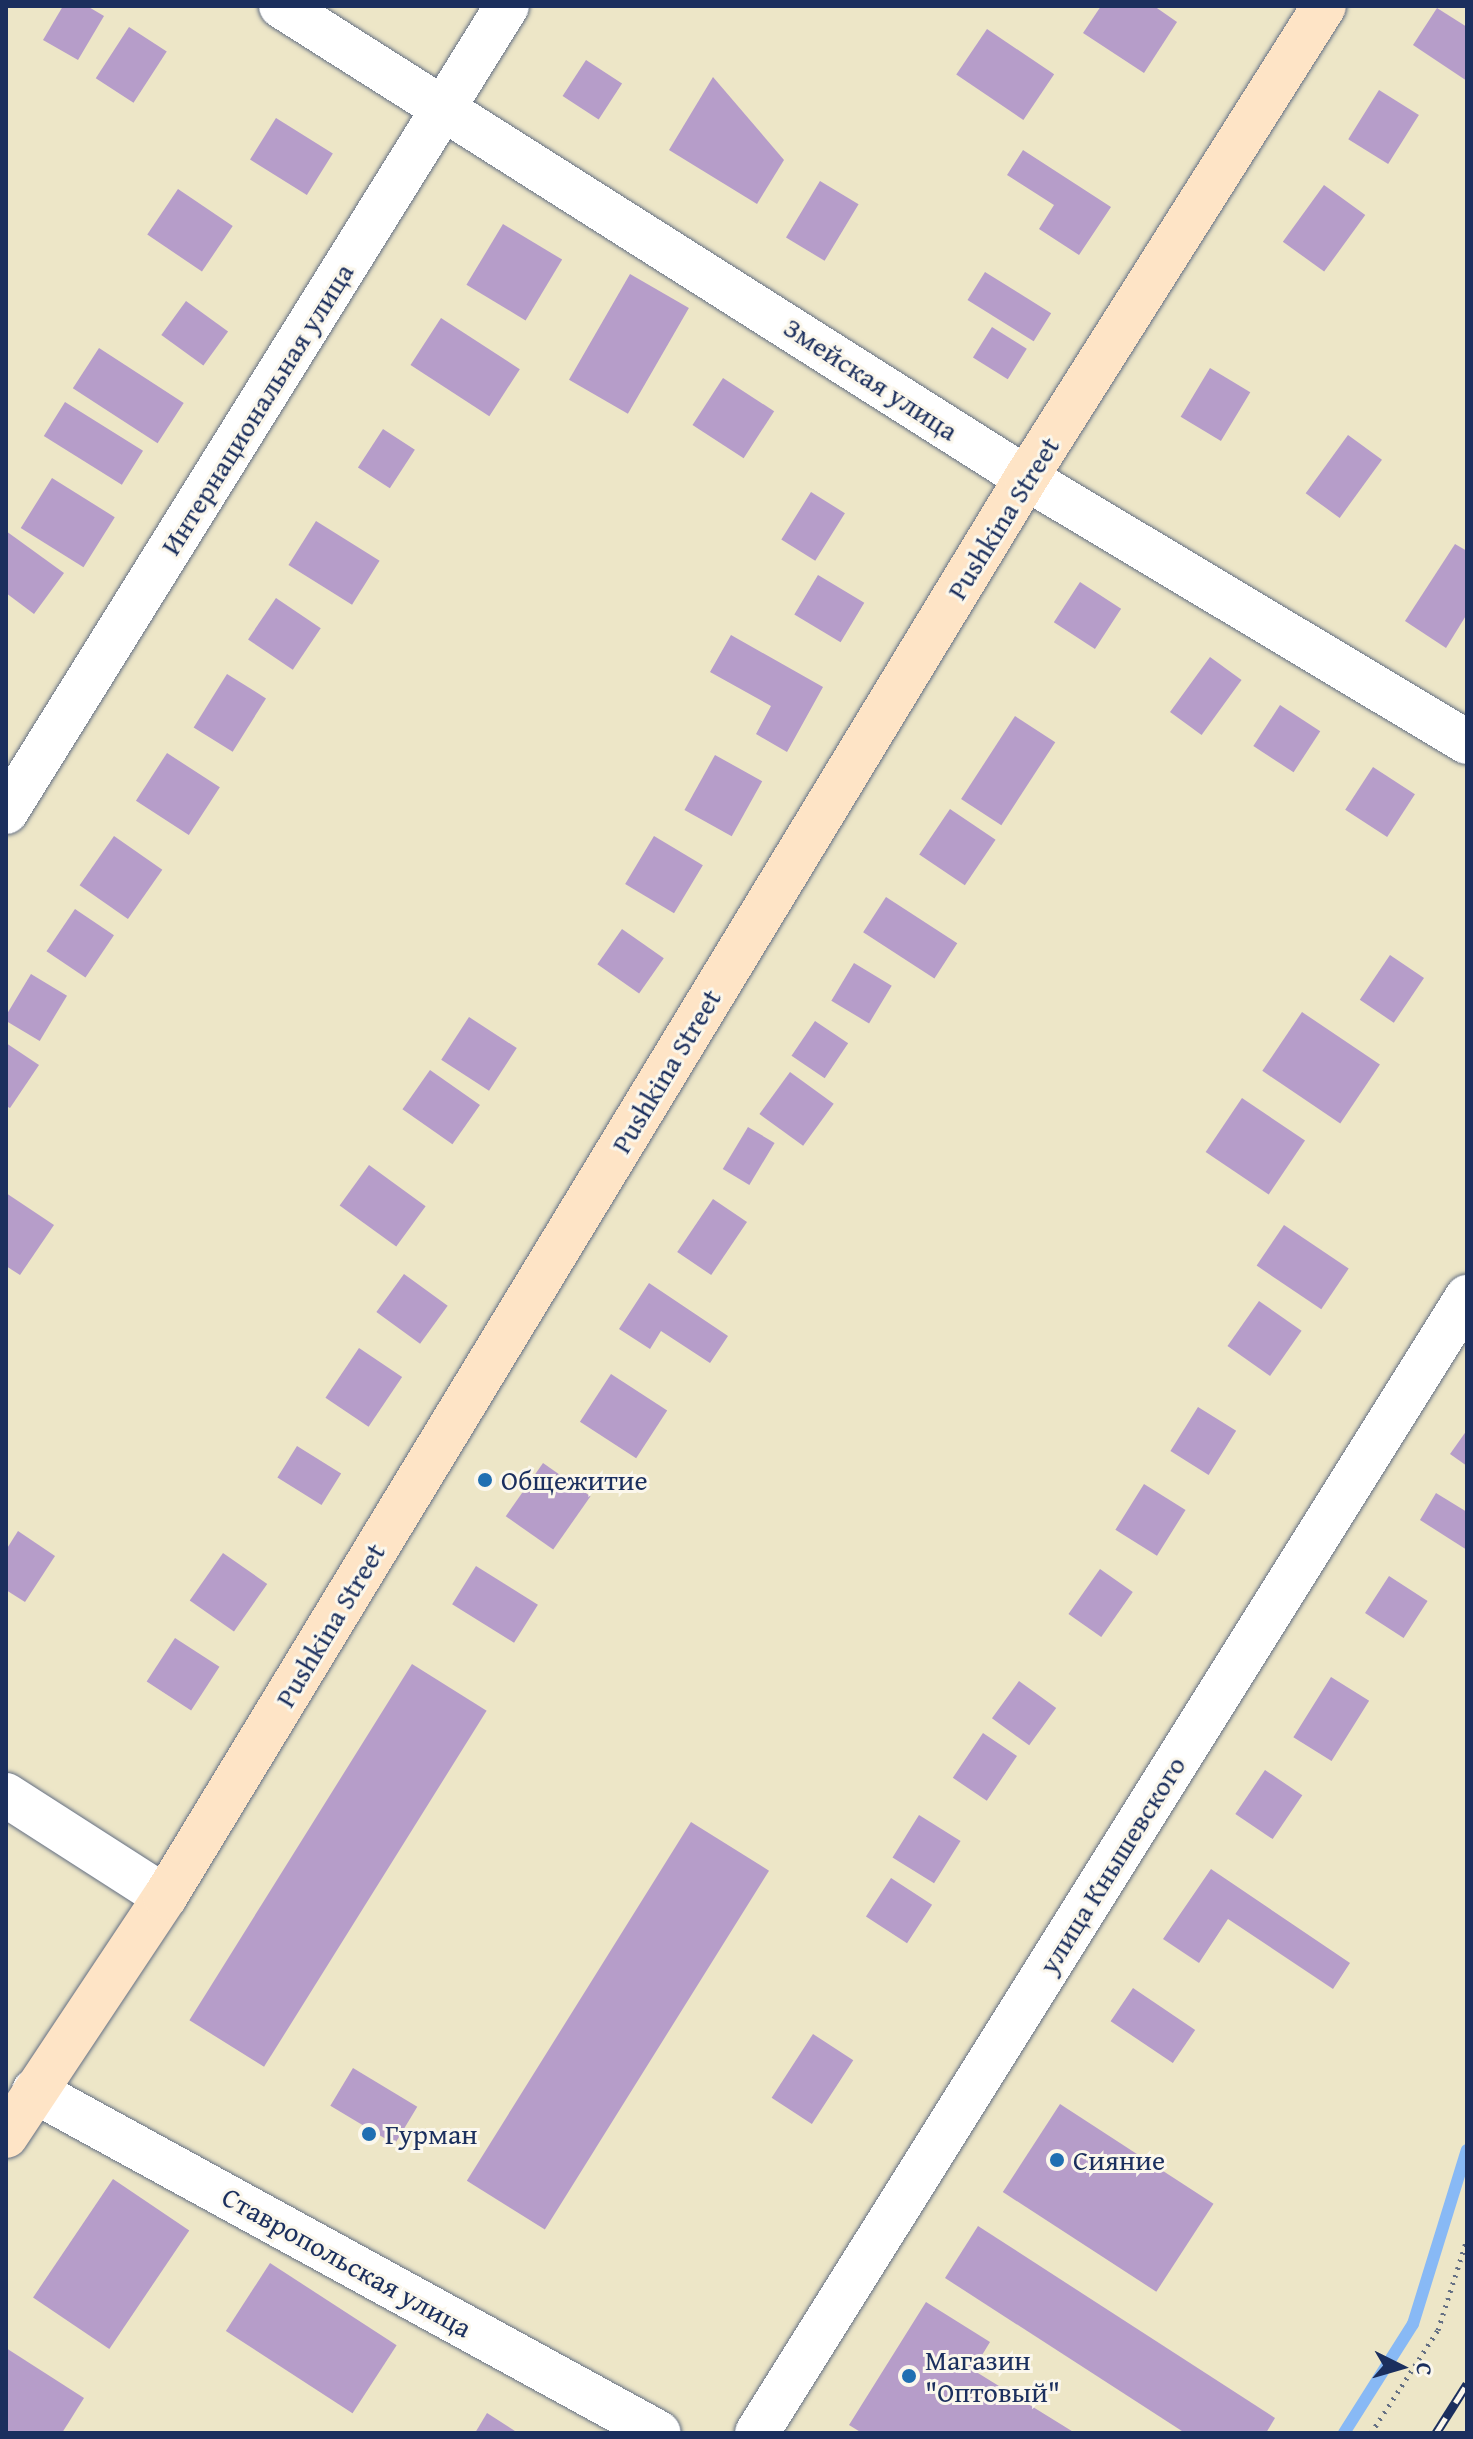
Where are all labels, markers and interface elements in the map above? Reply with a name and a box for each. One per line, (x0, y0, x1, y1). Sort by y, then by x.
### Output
street label: Интернациональная улица (153, 257, 361, 561)
street label: Змейская улица (778, 310, 964, 448)
street label: Pushkina Street (940, 431, 1066, 605)
street label: Pushkina Street (604, 983, 728, 1159)
place label: Общежитие (501, 1463, 648, 1497)
marker: Общежитие (476, 1471, 494, 1489)
street label: Pushkina Street (268, 1537, 392, 1713)
street label: улица Кнышевского (1031, 1750, 1193, 1980)
place label: Гурман (385, 2117, 478, 2151)
marker: Гурман (360, 2125, 378, 2143)
place label: Сияние (1073, 2143, 1165, 2177)
marker: Сияние (1048, 2151, 1066, 2169)
street label: Ставропольская улица (216, 2179, 478, 2345)
north arrow (1361, 2327, 1441, 2407)
place label: Магазин "Оптовый" (925, 2343, 1060, 2409)
text: С (1408, 2361, 1441, 2377)
marker: Магазин "Оптовый" (900, 2367, 918, 2385)

